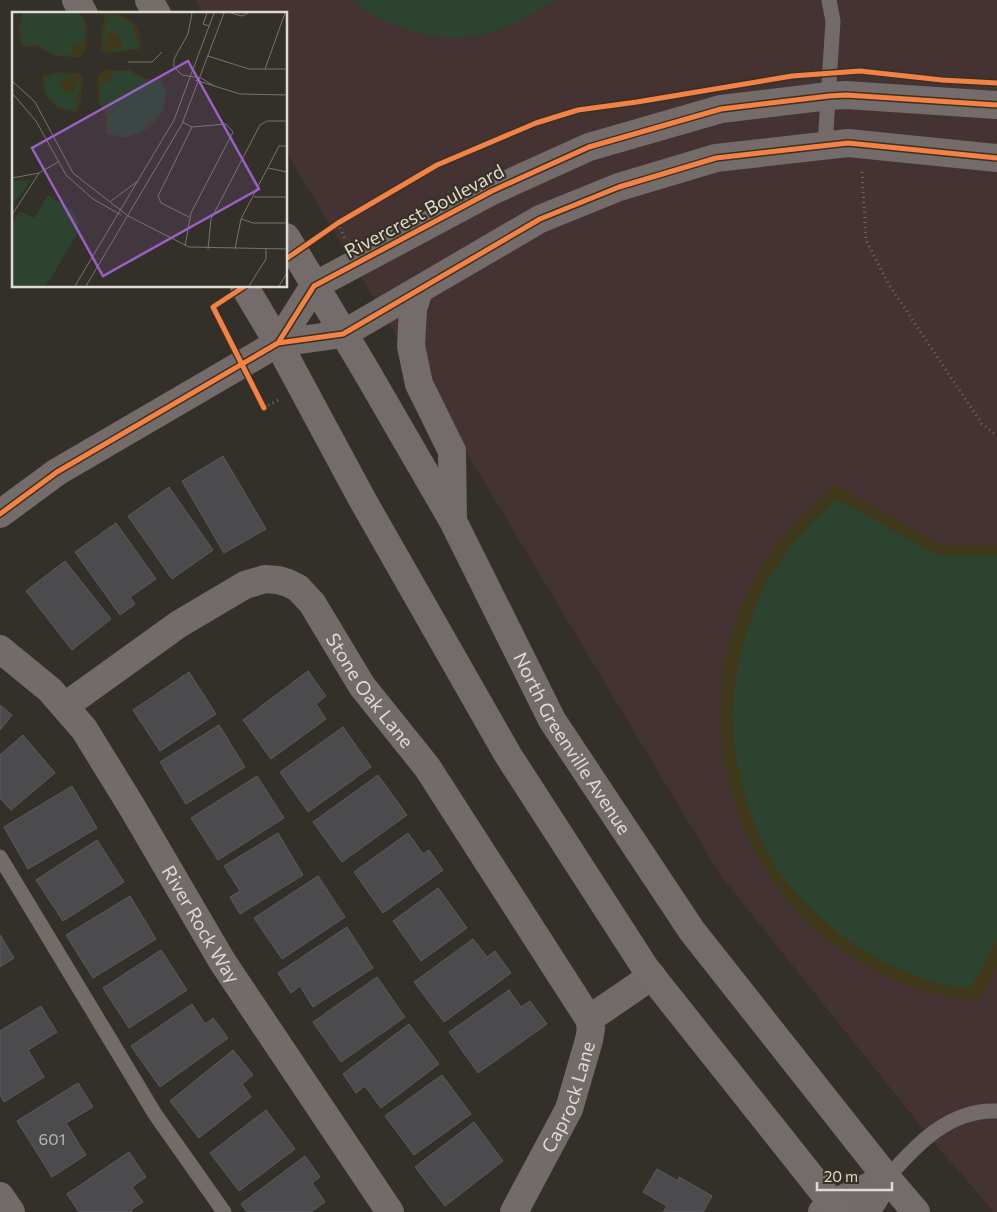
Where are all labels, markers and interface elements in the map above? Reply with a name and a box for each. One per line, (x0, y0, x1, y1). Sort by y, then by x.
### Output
inset map (12, 12, 288, 288)
street label: Rivercrest Boulevard (340, 159, 508, 262)
street label: Stone Oak Lane (322, 628, 419, 752)
street label: North Greenville Avenue (509, 648, 636, 838)
street label: River Rock Way (158, 861, 246, 987)
street label: Caprock Lane (536, 1038, 599, 1156)
house number: 601 (39, 1129, 66, 1148)
scale bar (817, 1160, 892, 1192)
text: 20 m (824, 1167, 858, 1185)

